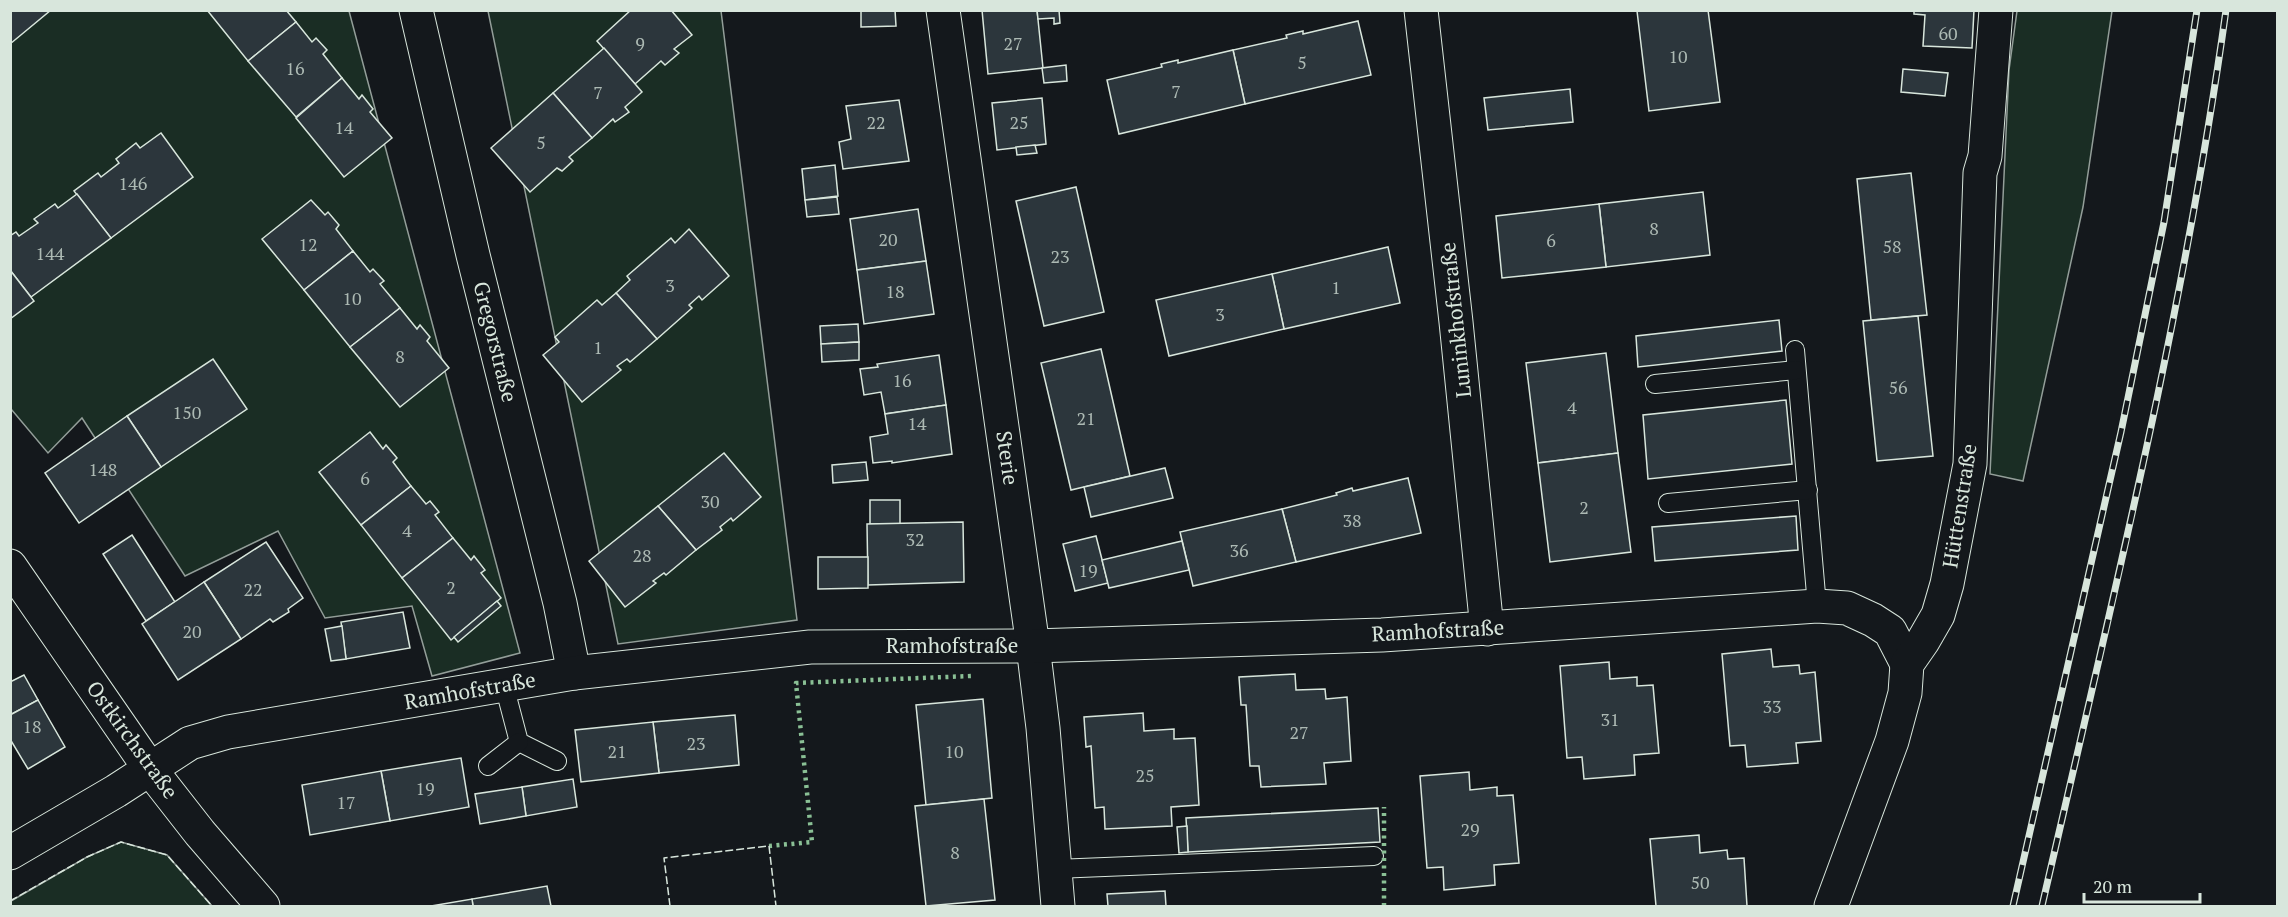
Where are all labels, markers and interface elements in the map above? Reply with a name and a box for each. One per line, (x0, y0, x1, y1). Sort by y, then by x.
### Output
house number: 60 (1938, 21, 1958, 45)
house number: 9 (635, 31, 645, 55)
house number: 27 (1003, 31, 1023, 55)
house number: 10 (1668, 44, 1688, 68)
house number: 5 (1297, 50, 1307, 74)
house number: 16 (285, 56, 305, 80)
house number: 7 (1171, 79, 1181, 103)
house number: 7 (593, 80, 603, 104)
house number: 22 (866, 110, 886, 134)
house number: 25 (1009, 110, 1029, 134)
house number: 14 (334, 115, 354, 139)
house number: 5 (536, 130, 546, 154)
house number: 146 (119, 171, 148, 195)
house number: 8 (1649, 216, 1659, 240)
house number: 20 (878, 227, 898, 251)
house number: 6 (1546, 228, 1556, 252)
house number: 12 (298, 232, 318, 256)
house number: 58 (1882, 234, 1902, 258)
house number: 144 (36, 241, 65, 265)
street label: Luninkhofstraße (1433, 241, 1477, 399)
house number: 23 (1050, 244, 1070, 268)
house number: 3 (665, 273, 675, 297)
house number: 1 (1331, 275, 1341, 299)
street label: Gregorstraße (467, 279, 524, 405)
house number: 18 (885, 279, 905, 303)
house number: 10 (342, 286, 362, 310)
house number: 3 (1215, 302, 1225, 326)
house number: 1 (593, 335, 603, 359)
house number: 8 (395, 344, 405, 368)
house number: 16 (892, 368, 912, 392)
house number: 56 (1888, 375, 1908, 399)
house number: 4 (1567, 395, 1577, 419)
house number: 150 (173, 400, 201, 424)
house number: 21 (1076, 406, 1096, 430)
house number: 14 (907, 411, 927, 435)
street label: Sterie (990, 429, 1026, 487)
street label: Hüttenstraße (1935, 442, 1983, 570)
house number: 148 (89, 457, 117, 481)
house number: 6 (360, 466, 370, 490)
house number: 30 (700, 489, 720, 513)
house number: 2 (1579, 495, 1589, 519)
house number: 38 (1342, 508, 1362, 532)
house number: 4 (402, 518, 412, 542)
house number: 32 (905, 527, 925, 551)
house number: 36 (1229, 538, 1249, 562)
house number: 28 (632, 543, 652, 567)
house number: 19 (1078, 558, 1098, 582)
house number: 2 (446, 575, 456, 599)
house number: 22 (243, 577, 263, 601)
street label: Ramhofstraße (1371, 613, 1505, 647)
house number: 20 (182, 619, 202, 643)
street label: Ramhofstraße (886, 631, 1018, 659)
street label: Ramhofstraße (402, 665, 538, 715)
street label: Ostkirchstraße (81, 675, 185, 804)
house number: 33 (1762, 694, 1782, 718)
house number: 31 (1600, 707, 1620, 731)
house number: 18 (22, 714, 42, 738)
house number: 27 (1289, 720, 1309, 744)
house number: 23 (686, 731, 706, 755)
house number: 21 (607, 739, 627, 763)
house number: 10 (944, 739, 964, 763)
house number: 25 (1135, 763, 1155, 787)
house number: 19 (415, 776, 435, 800)
house number: 17 (336, 790, 356, 814)
house number: 29 (1460, 817, 1480, 841)
house number: 8 (950, 840, 960, 864)
scale bar (2084, 866, 2200, 904)
house number: 50 (1690, 870, 1710, 894)
text: 20 m (2093, 874, 2133, 898)

